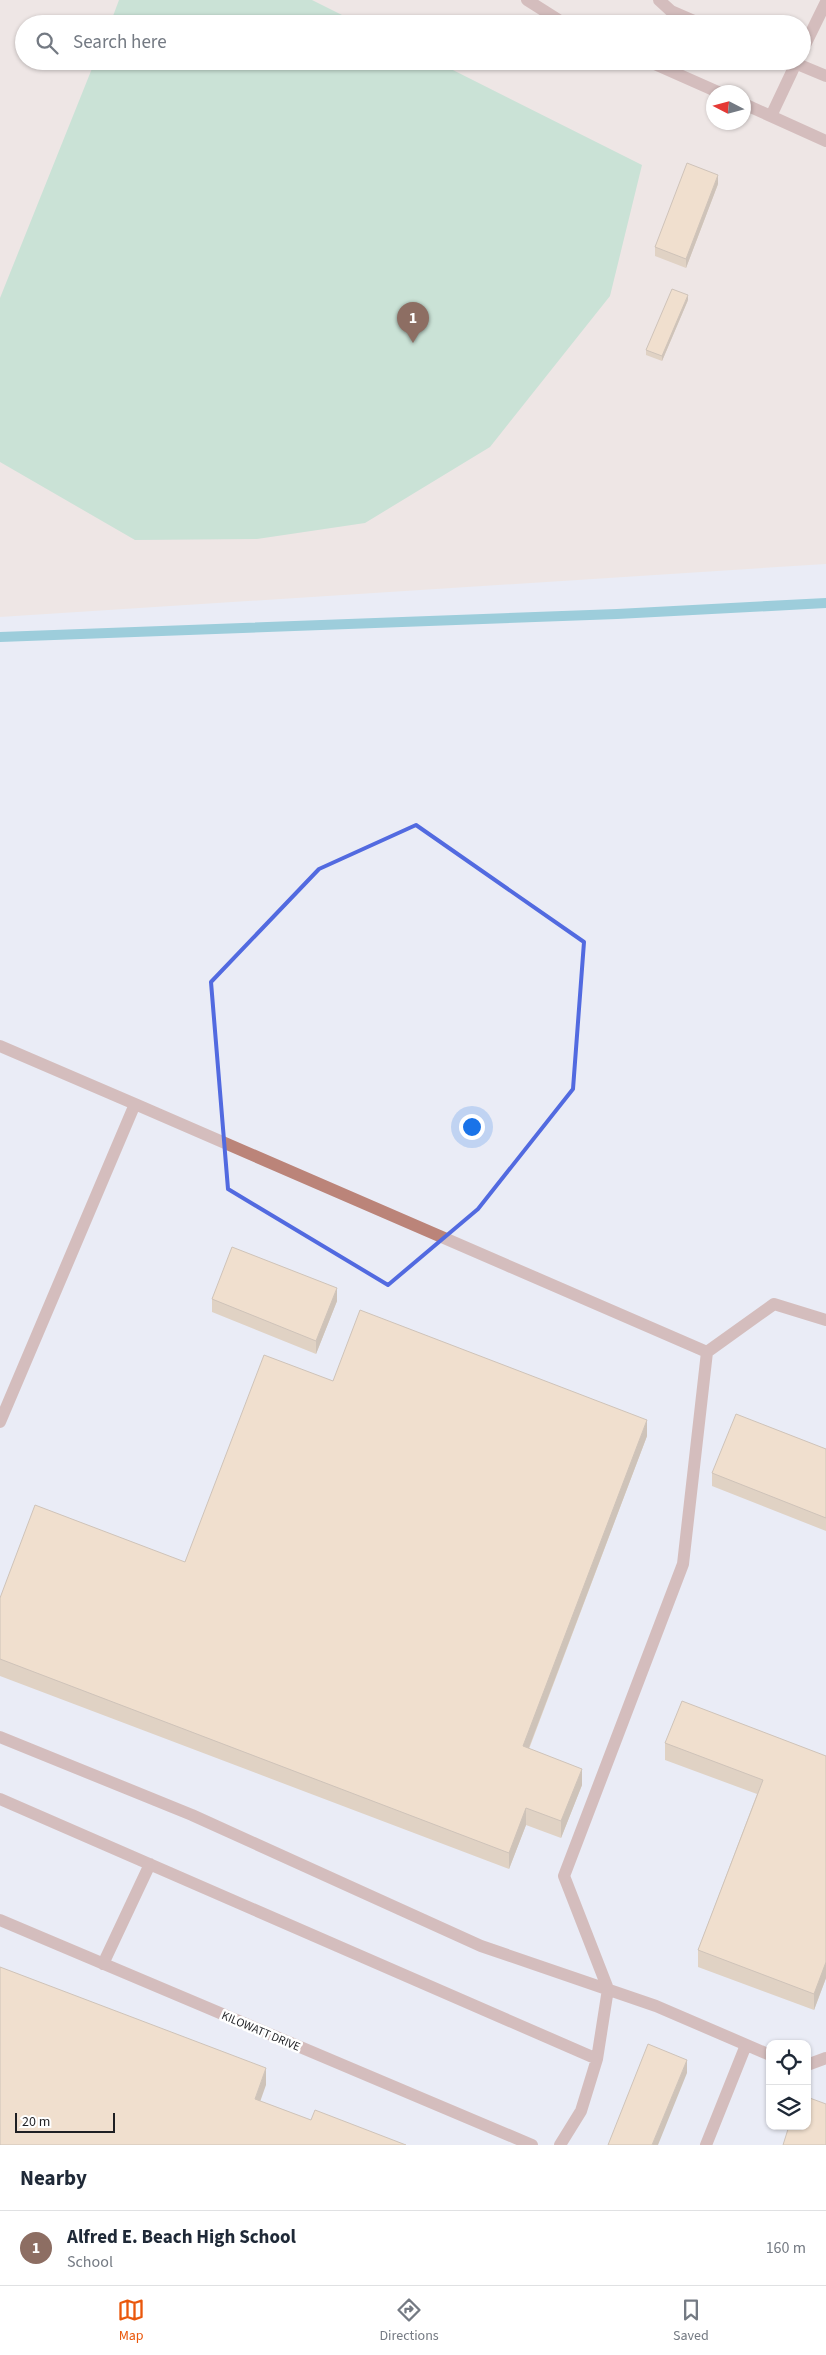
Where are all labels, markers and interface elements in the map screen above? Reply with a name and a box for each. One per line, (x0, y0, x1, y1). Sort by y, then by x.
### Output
search box (15, 15, 811, 70)
icon: search (33, 29, 61, 57)
text: Search here (73, 29, 167, 56)
north arrow (706, 85, 751, 130)
pin: 1 (397, 302, 429, 343)
your location (459, 1114, 485, 1140)
street label: KILOWATT DRIVE (219, 2007, 303, 2056)
map controls (766, 2040, 811, 2130)
button: locate (766, 2040, 811, 2085)
button: layers (766, 2085, 811, 2130)
scale bar (15, 2110, 115, 2133)
text: 20 m (22, 2112, 50, 2132)
text: Nearby (20, 2163, 87, 2193)
text: Alfred E. Beach High School (67, 2224, 296, 2251)
text: 1 (32, 2237, 40, 2259)
text: 160 m (766, 2237, 806, 2259)
text: School (67, 2251, 113, 2273)
tab: Map (117, 2296, 145, 2346)
tab: Directions (379, 2296, 439, 2346)
tab: Saved (673, 2296, 709, 2346)

